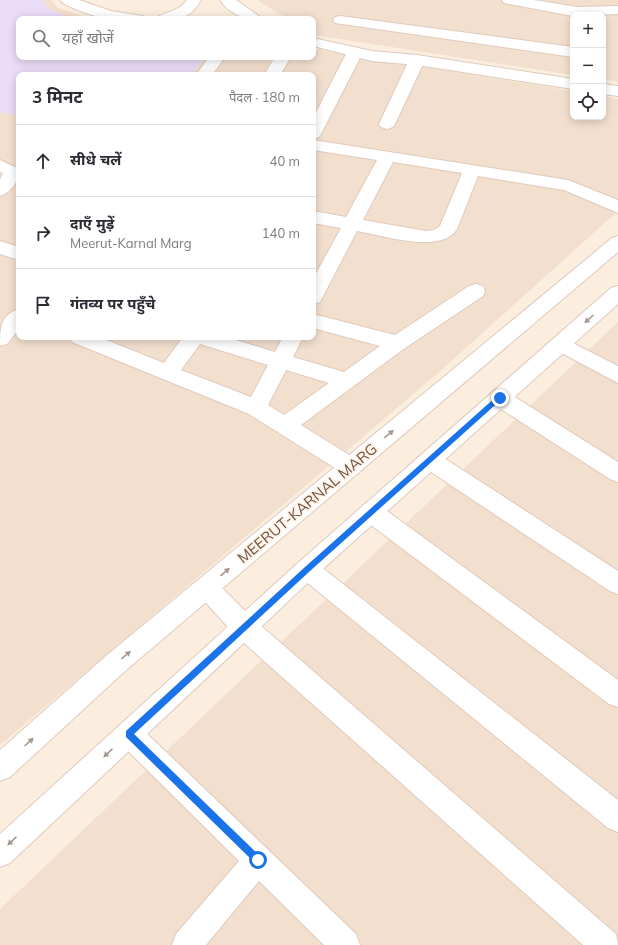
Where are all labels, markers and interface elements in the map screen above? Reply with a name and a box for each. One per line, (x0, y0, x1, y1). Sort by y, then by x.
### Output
map controls (570, 12, 606, 120)
button: + (570, 12, 606, 48)
search box (16, 16, 316, 60)
icon: search (30, 27, 52, 49)
text: यहाँ खोजें (62, 28, 114, 47)
button: − (570, 48, 606, 84)
button: locate (570, 84, 606, 120)
text: 3 मिनट (32, 86, 83, 107)
text: पैदल · 180 m (229, 89, 300, 105)
icon: ahead (32, 150, 54, 172)
text: सीधे चलें (70, 150, 121, 169)
text: 40 m (270, 153, 300, 169)
text: दाएँ मुड़ें (70, 214, 114, 233)
icon: right (32, 222, 54, 244)
text: 140 m (262, 225, 300, 241)
text: Meerut-Karnal Marg (70, 235, 192, 251)
icon: arrive (32, 294, 54, 316)
text: गंतव्य पर पहुँचे (70, 294, 155, 313)
one-way arrow (584, 314, 594, 324)
route end (491, 389, 509, 407)
one-way arrow (384, 430, 394, 439)
street label: MEERUT-KARNAL MARG (233, 439, 381, 567)
one-way arrow (220, 567, 231, 576)
one-way arrow (120, 651, 131, 660)
one-way arrow (24, 738, 34, 747)
one-way arrow (103, 748, 113, 758)
one-way arrow (7, 836, 17, 846)
route start (249, 851, 267, 869)

